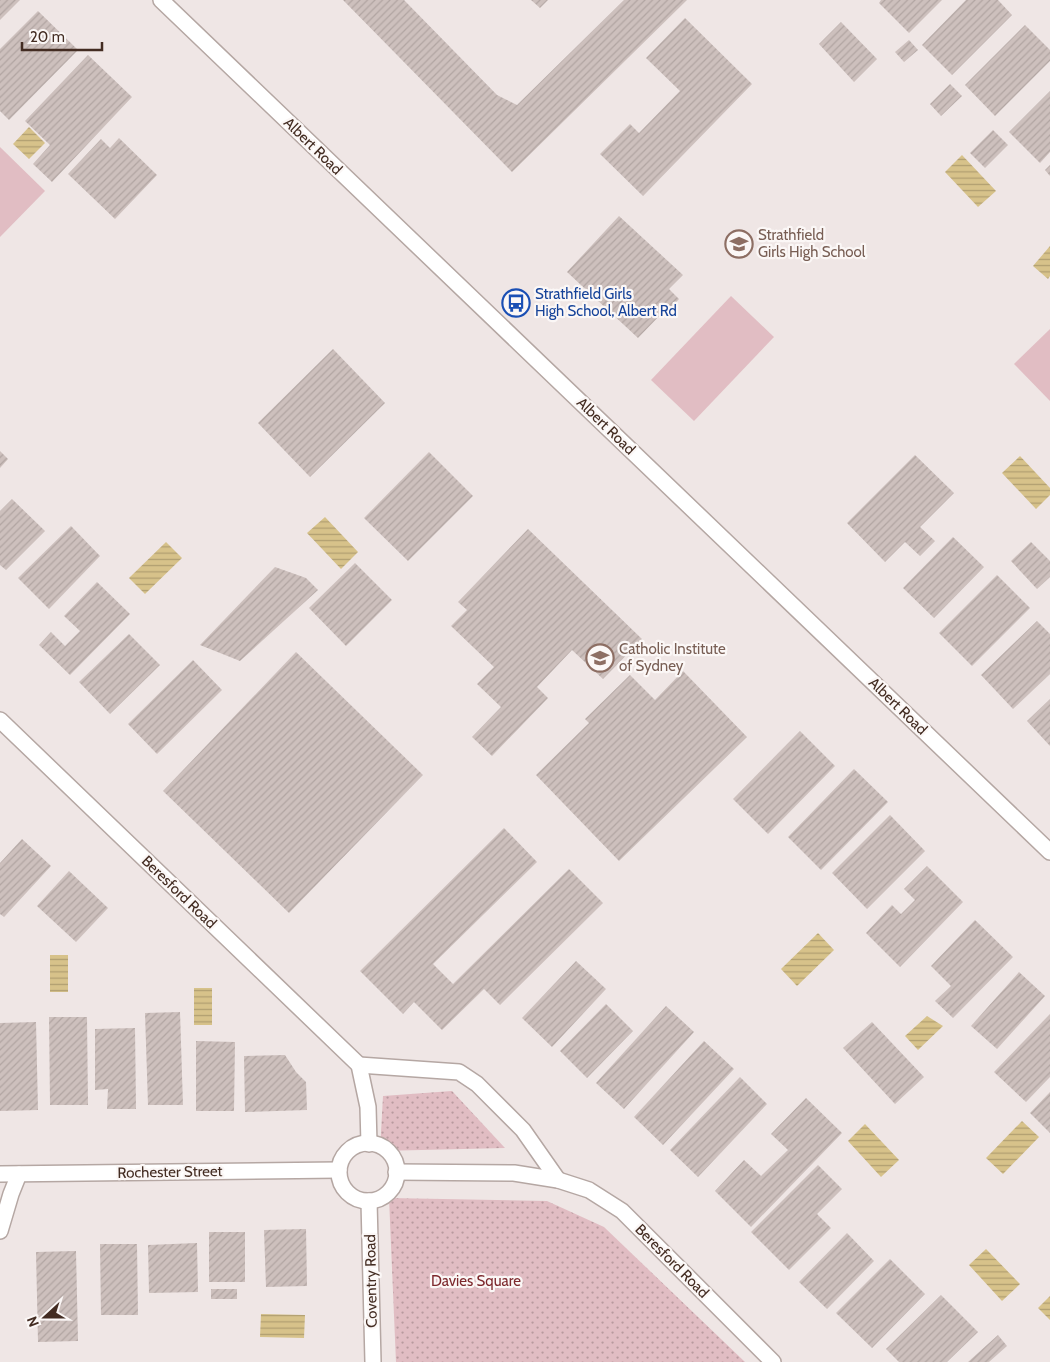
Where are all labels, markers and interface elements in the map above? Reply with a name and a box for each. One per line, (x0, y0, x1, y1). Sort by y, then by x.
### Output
scale bar (22, 20, 102, 52)
text: 20 m (30, 28, 65, 46)
street label: Albert Road (280, 114, 346, 178)
place label: Strathfield Girls High School (758, 226, 866, 261)
school or university icon: Strathfield Girls High School (724, 229, 754, 259)
place label: Strathfield Girls High School, Albert Rd (535, 285, 677, 320)
bus stop icon: Strathfield Girls High School, Albert Rd (501, 288, 531, 318)
street label: Albert Road (573, 394, 639, 458)
place label: Catholic Institute of Sydney (619, 640, 726, 675)
school or university icon: Catholic Institute of Sydney (585, 643, 615, 673)
street label: Albert Road (865, 674, 931, 738)
street label: Beresford Road (138, 852, 220, 932)
street label: Rochester Street (117, 1162, 223, 1182)
street label: Beresford Road (631, 1220, 713, 1302)
street label: Coventry Road (361, 1234, 381, 1328)
park label: Davies Square (431, 1272, 521, 1290)
north arrow (20, 1292, 70, 1342)
text: N (23, 1314, 43, 1330)

